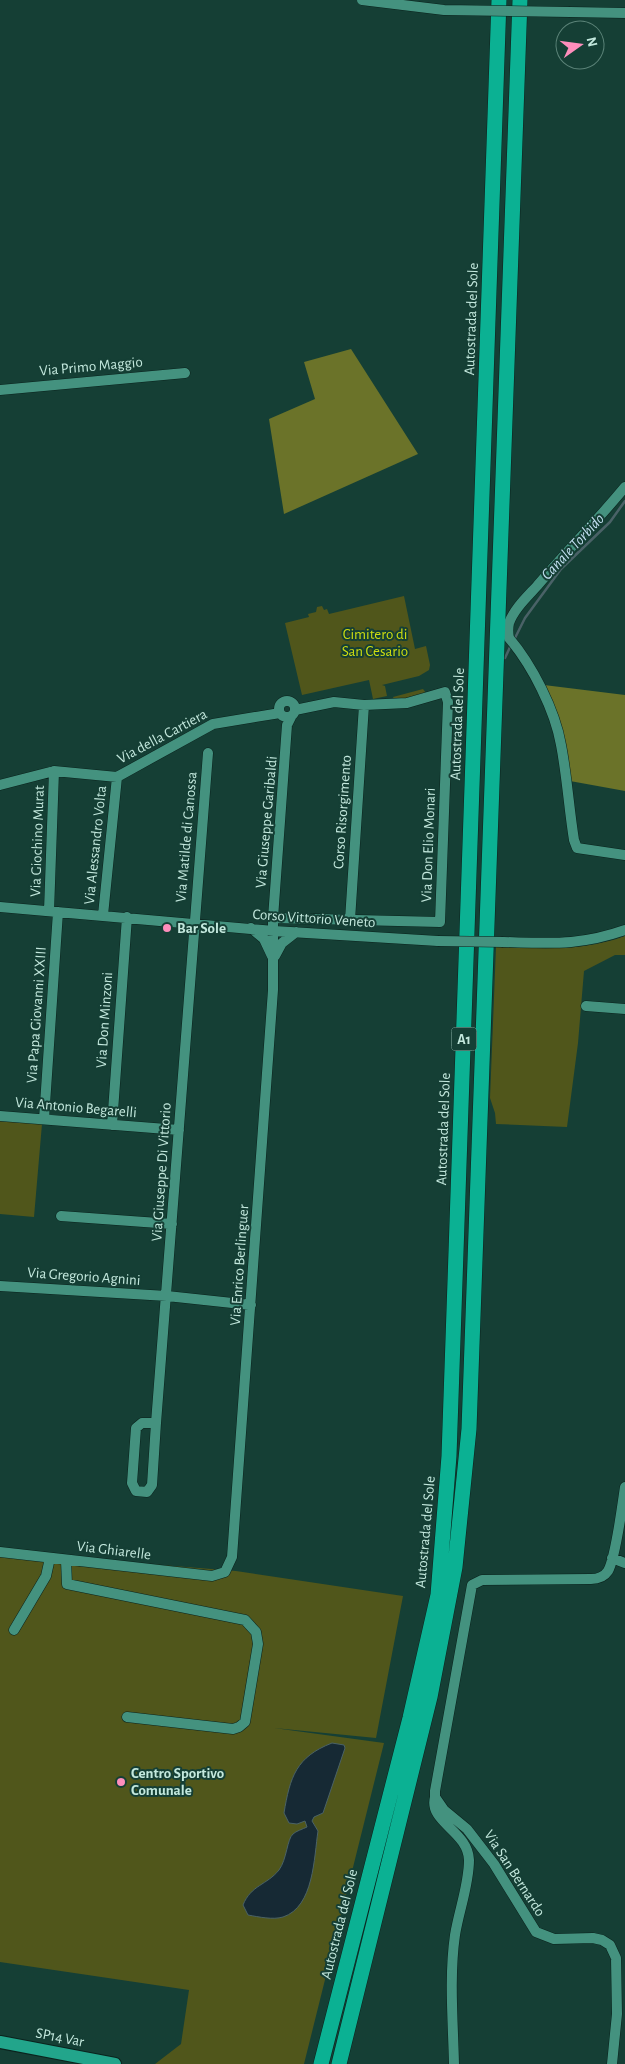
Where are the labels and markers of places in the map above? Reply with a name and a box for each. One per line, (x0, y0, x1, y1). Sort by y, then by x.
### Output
place label: Bar Sole (177, 921, 226, 936)
marker: Bar Sole (161, 922, 173, 934)
place label: Centro Sportivo Comunale (131, 1766, 224, 1798)
marker: Centro Sportivo Comunale (115, 1776, 127, 1788)

